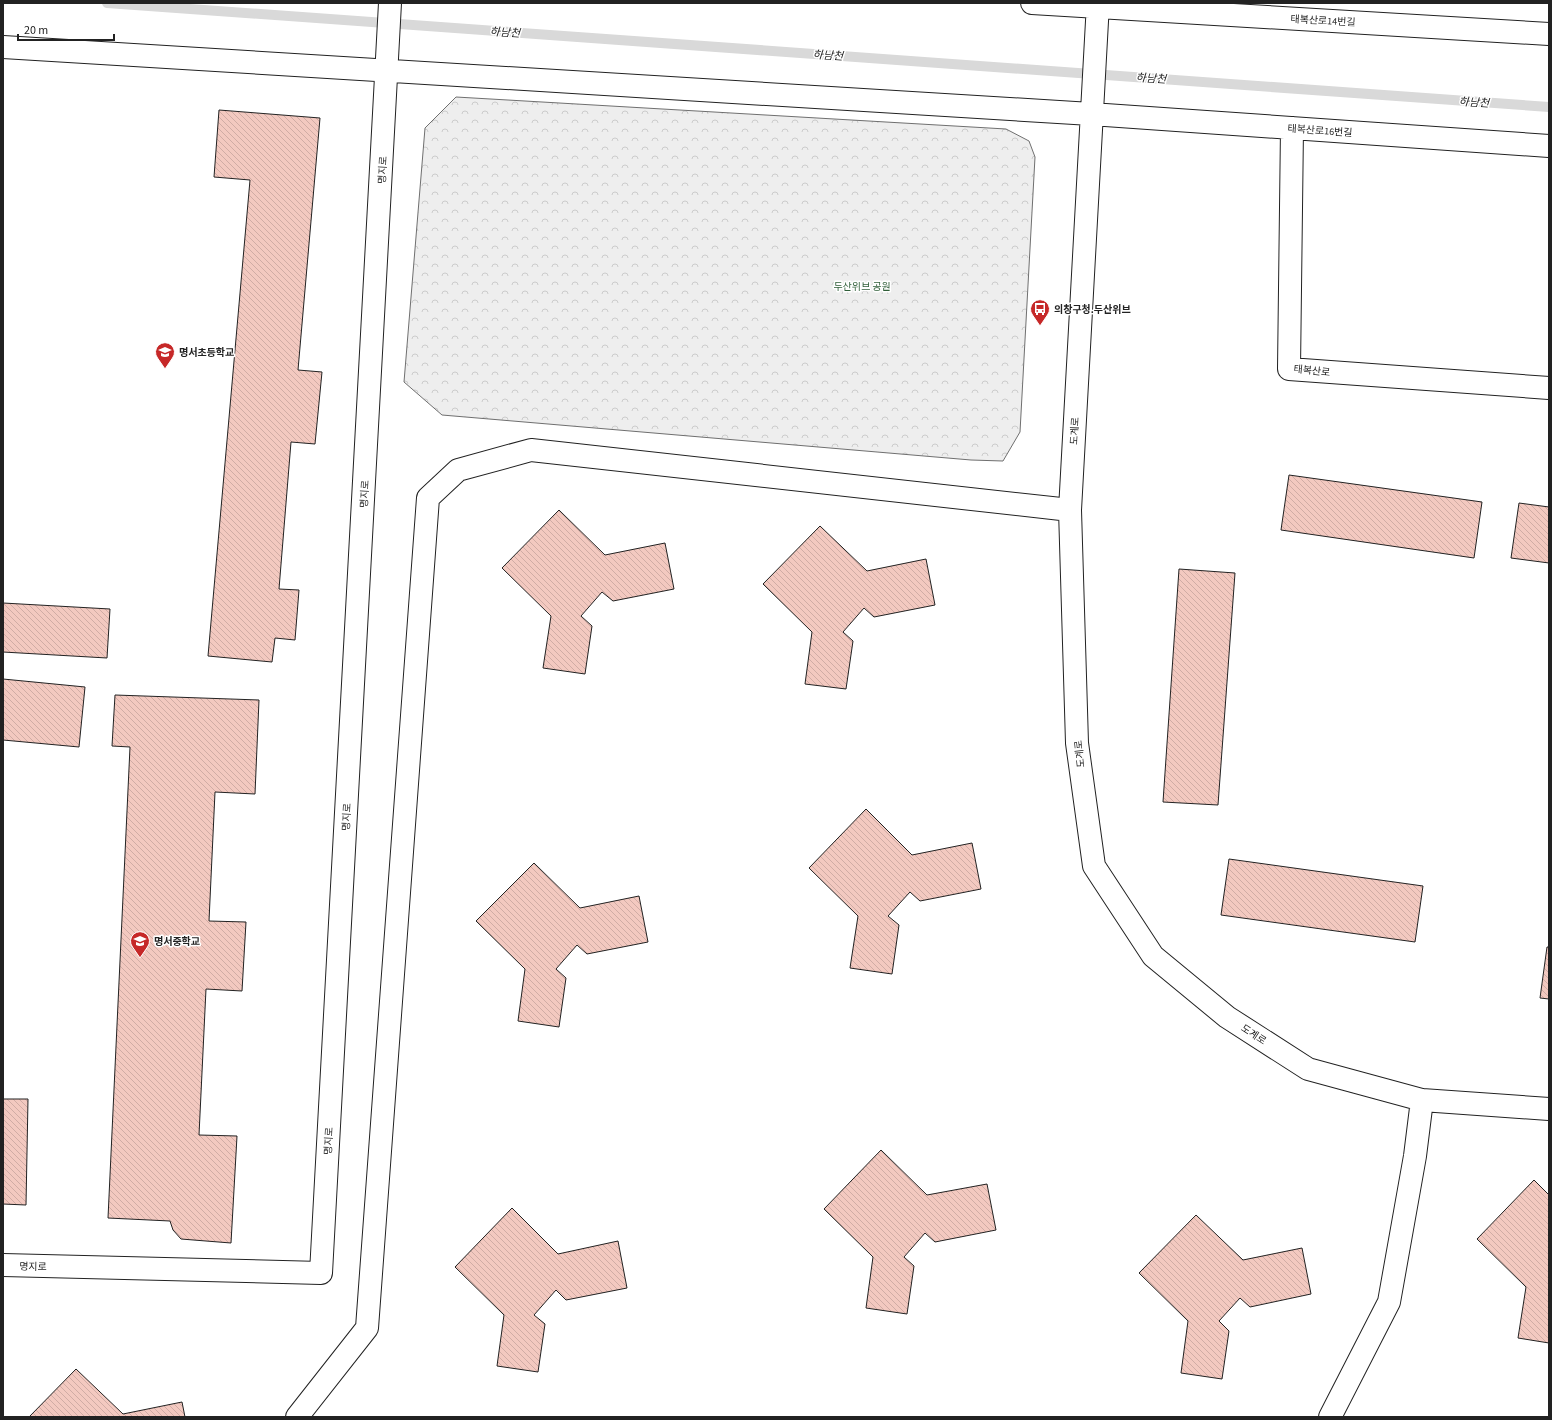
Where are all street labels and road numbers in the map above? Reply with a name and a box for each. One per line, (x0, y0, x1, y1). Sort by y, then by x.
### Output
street label: 태복산로14번길 (1290, 12, 1356, 30)
street label: 태복산로16번길 (1287, 122, 1353, 140)
street label: 명지로 (375, 156, 391, 184)
street label: 태복산로 (1293, 362, 1331, 380)
street label: 도계로 (1067, 417, 1083, 445)
street label: 명지로 (357, 480, 373, 508)
street label: 도계로 (1072, 739, 1088, 768)
street label: 명지로 (339, 803, 355, 831)
street label: 도계로 (1238, 1021, 1269, 1048)
street label: 명지로 (321, 1127, 337, 1155)
street label: 명지로 (19, 1260, 47, 1274)

